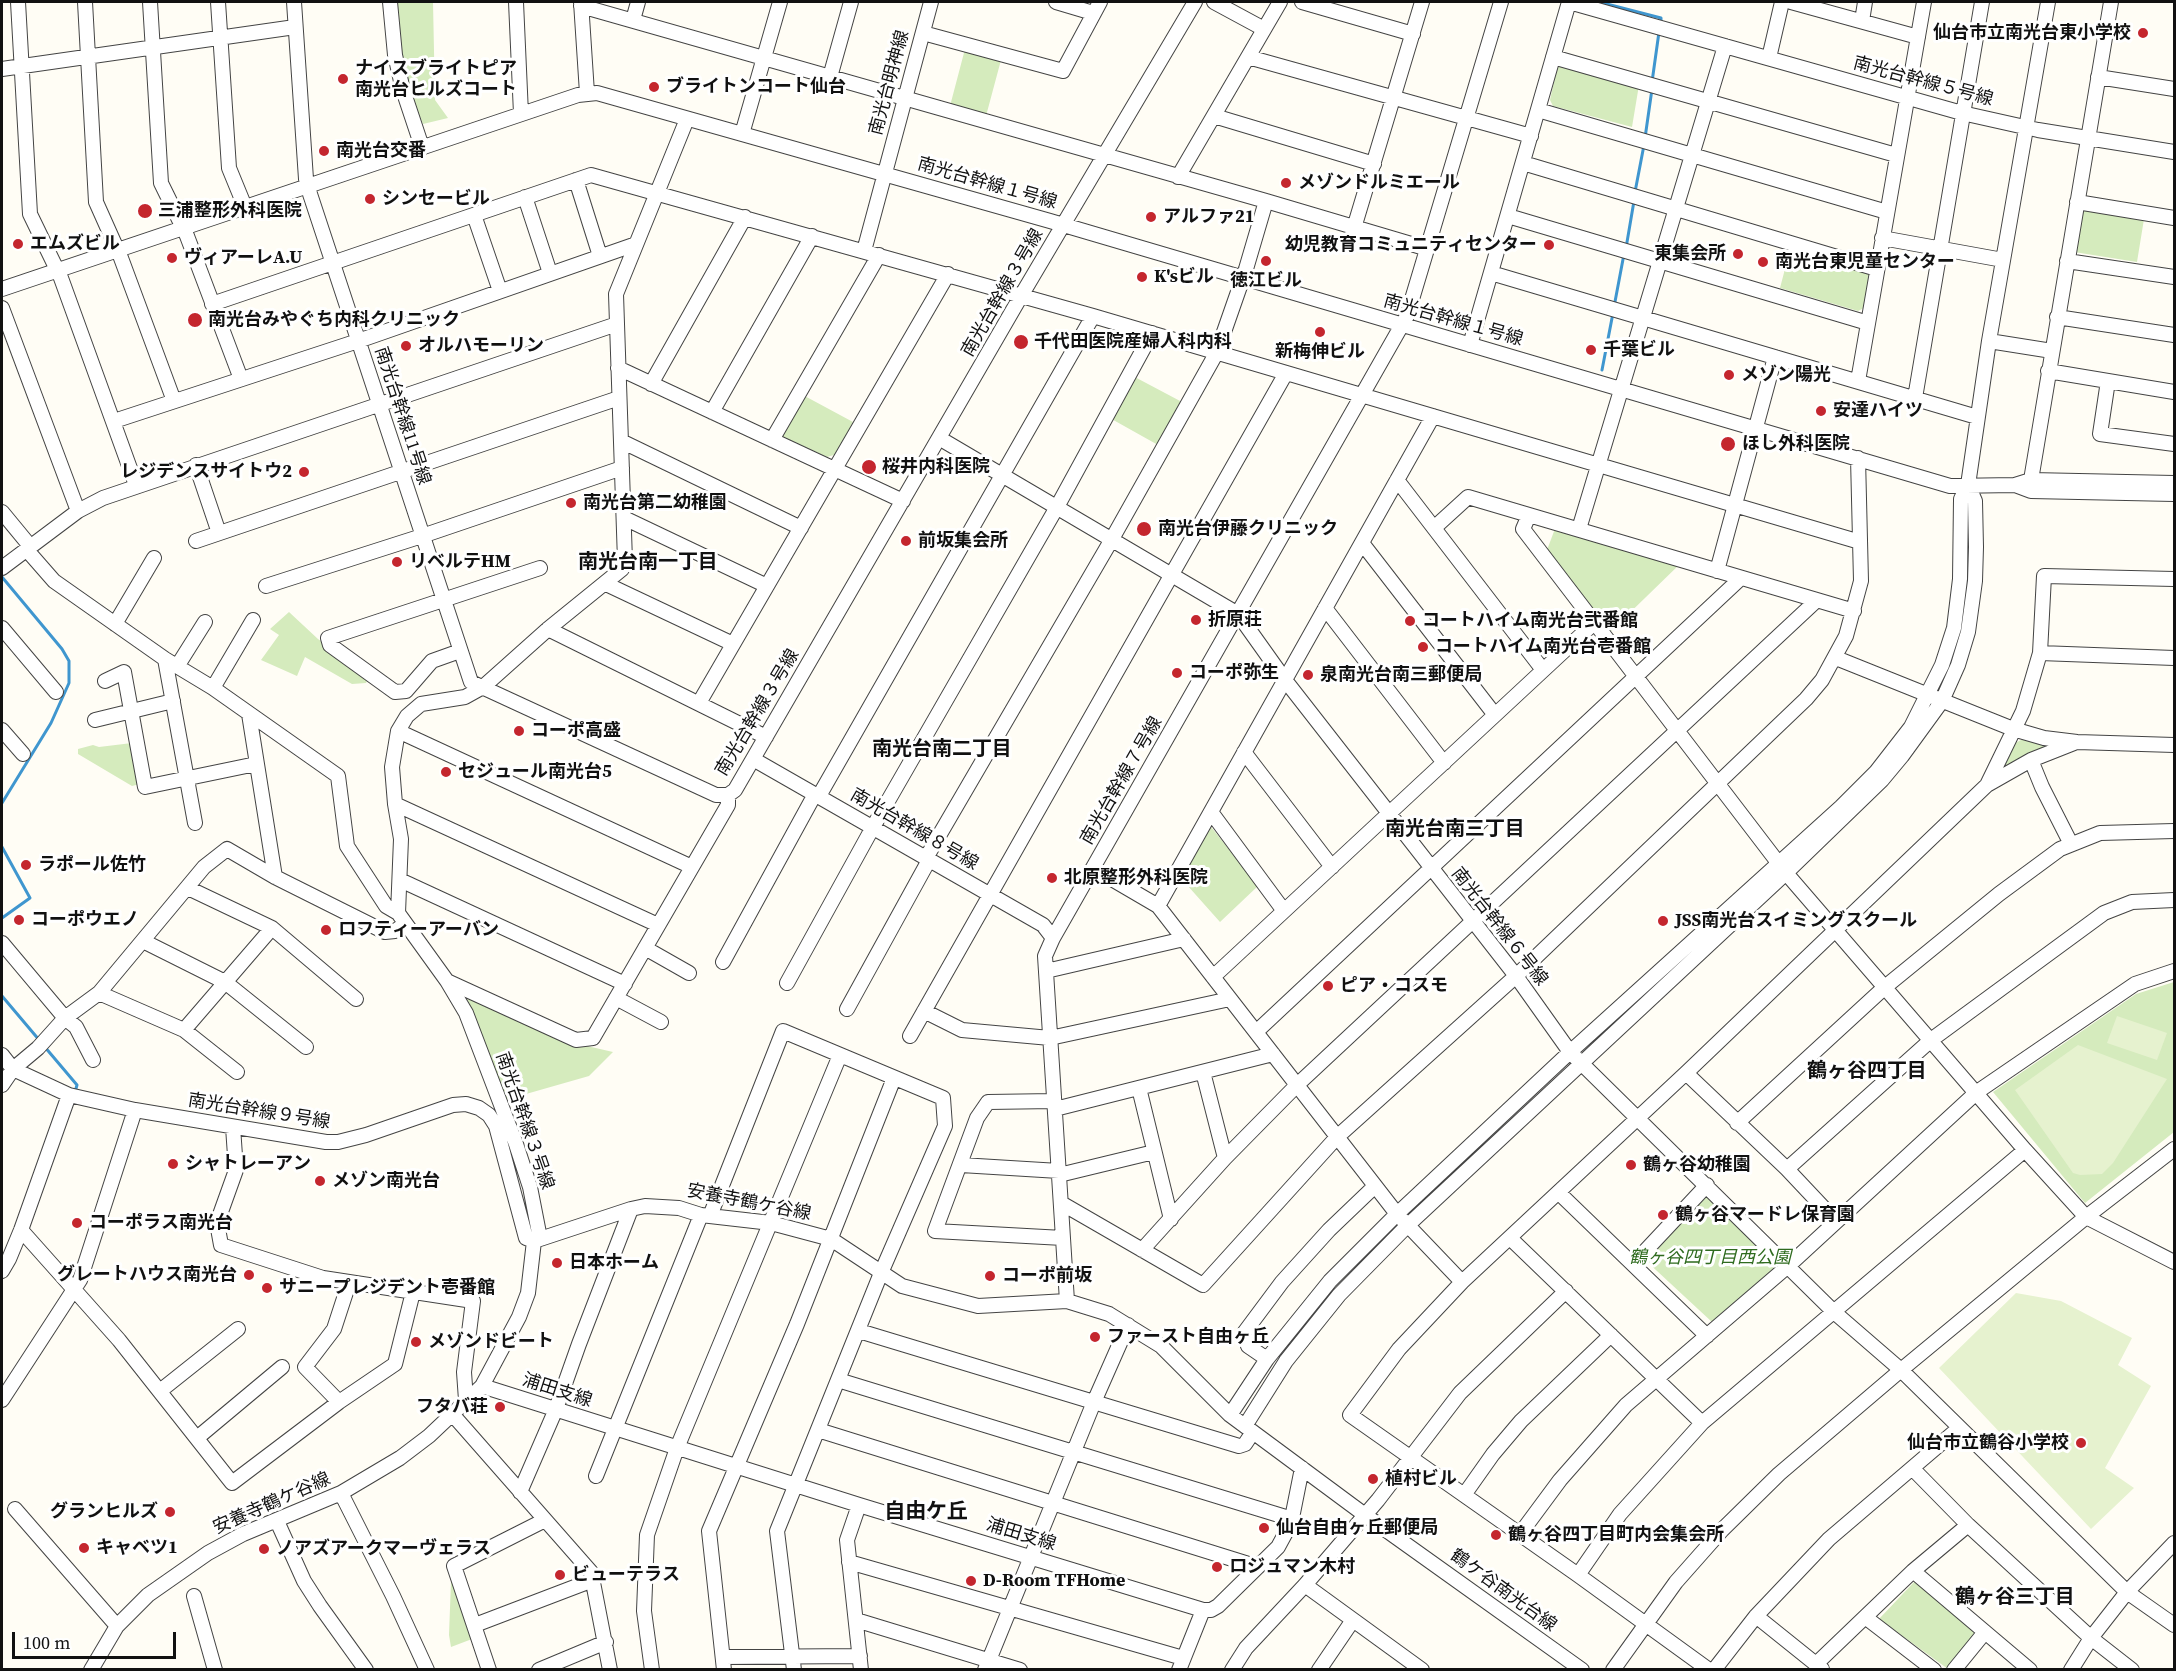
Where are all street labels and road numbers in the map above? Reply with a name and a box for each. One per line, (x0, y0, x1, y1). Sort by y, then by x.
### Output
street label: 南光台明神線 (866, 28, 914, 138)
street label: 南光台幹線５号線 (1851, 53, 1995, 111)
street label: 南光台幹線１号線 (915, 154, 1059, 214)
street label: 南光台幹線３号線 (958, 225, 1048, 361)
street label: 南光台幹線１号線 (1381, 291, 1525, 351)
street label: 南光台幹線11号線 (369, 344, 435, 488)
street label: 南光台幹線３号線 (712, 646, 804, 780)
street label: 南光台幹線７号線 (1077, 713, 1167, 849)
street label: 南光台幹線８号線 (846, 785, 982, 875)
street label: 南光台幹線６号線 (1446, 864, 1552, 990)
street label: 南光台幹線３号線 (490, 1049, 558, 1193)
street label: 南光台幹線９号線 (186, 1090, 332, 1134)
street label: 安養寺鶴ケ谷線 (685, 1180, 813, 1226)
street label: 浦田支線 (519, 1370, 595, 1412)
street label: 安養寺鶴ケ谷線 (210, 1469, 334, 1539)
street label: 浦田支線 (983, 1514, 1059, 1556)
street label: 鶴ケ谷南光台線 (1446, 1545, 1560, 1637)

